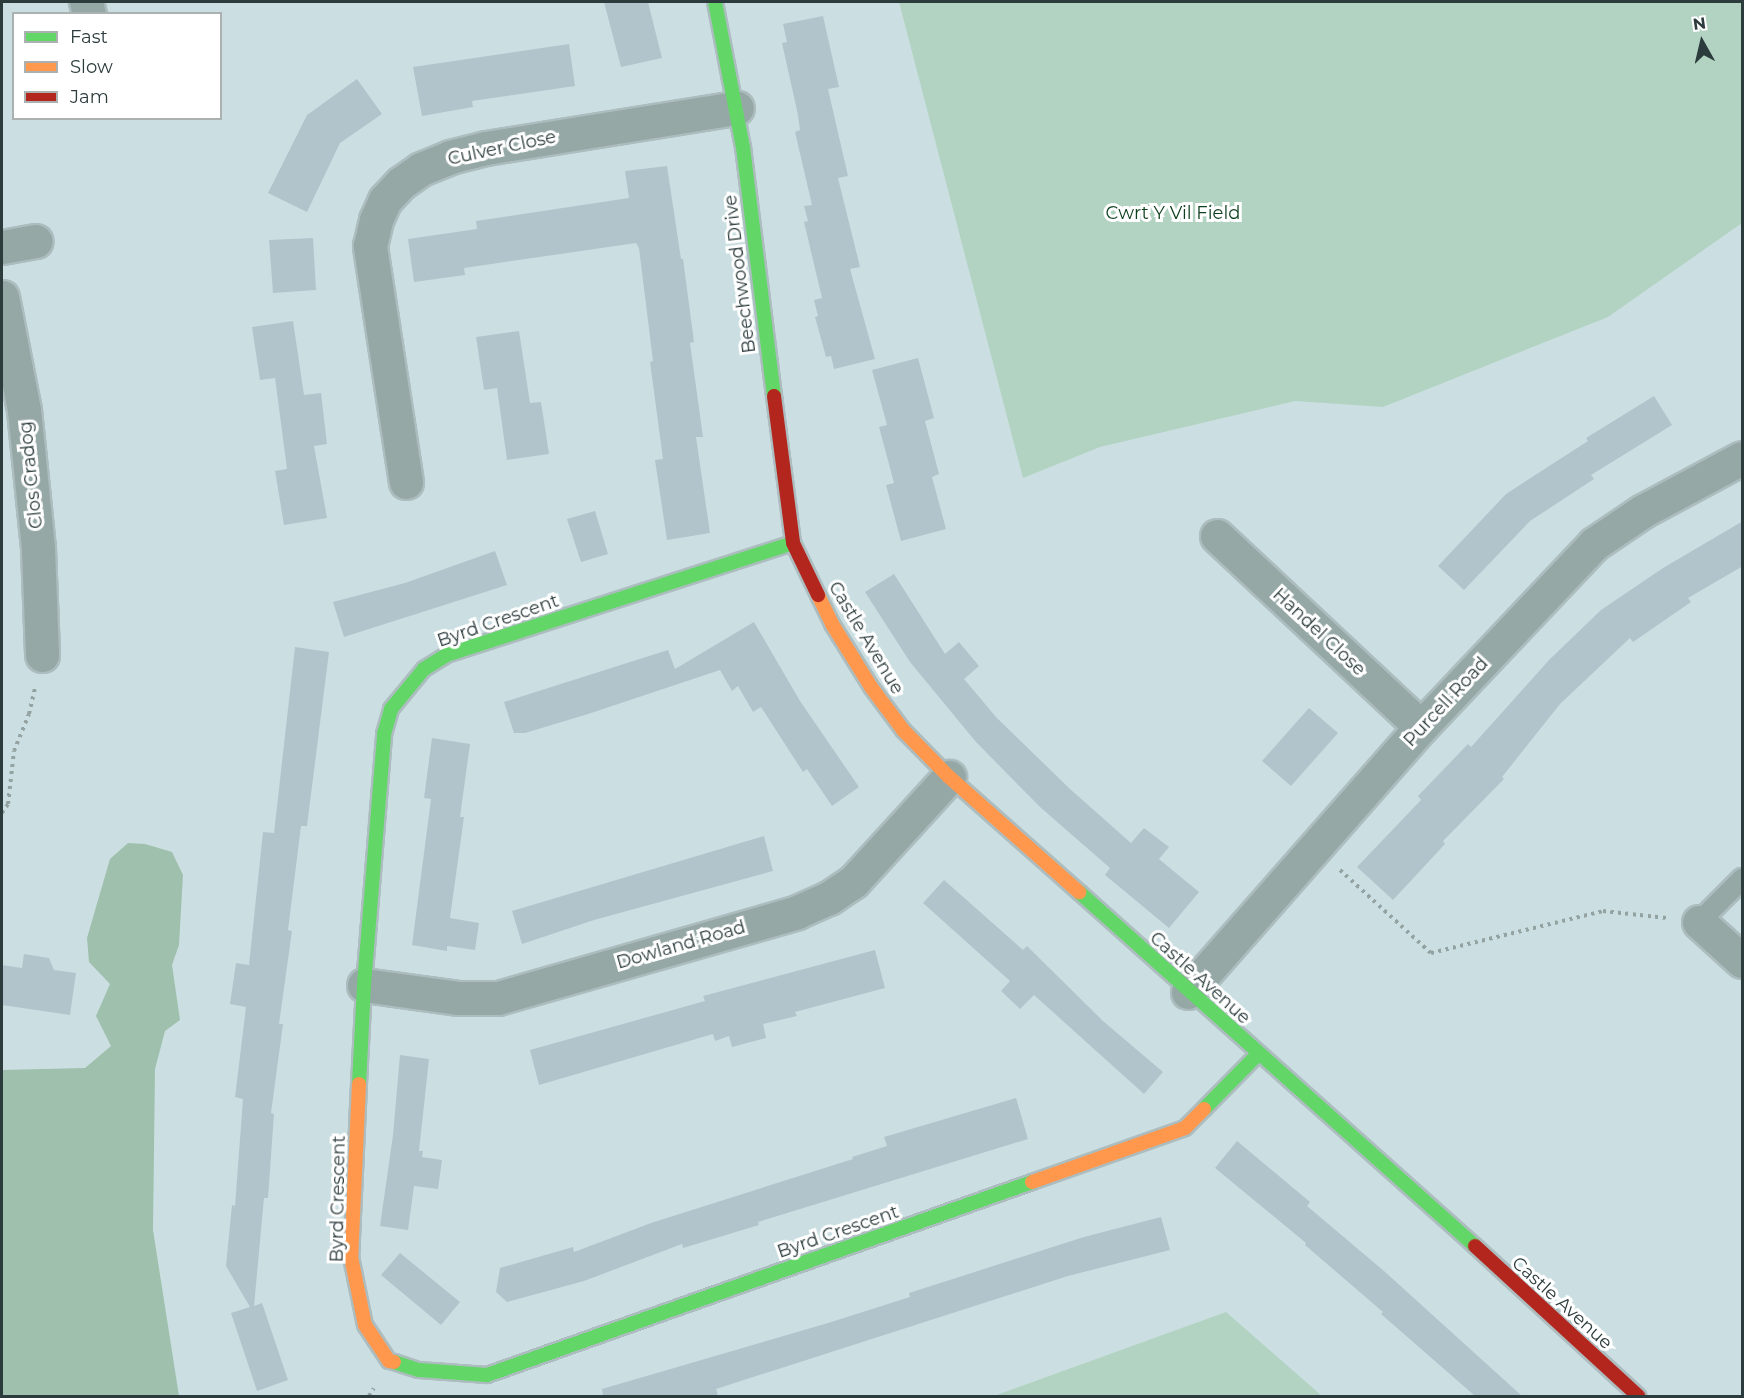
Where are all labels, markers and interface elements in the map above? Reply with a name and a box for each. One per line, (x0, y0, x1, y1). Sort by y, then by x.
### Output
legend (12, 12, 222, 120)
north arrow (1672, 12, 1732, 72)
text: N (1692, 13, 1707, 34)
text: Fast (70, 26, 108, 48)
text: Slow (70, 56, 113, 78)
text: Jam (70, 86, 109, 108)
street label: Culver Close (446, 126, 558, 170)
street label: Beechwood Drive (720, 194, 760, 354)
park label: Cwrt Y Vil Field (1105, 202, 1241, 224)
street label: Clos Cradog (15, 420, 47, 530)
street label: Castle Avenue (824, 578, 908, 698)
street label: Handel Close (1268, 584, 1370, 680)
street label: Byrd Crescent (434, 590, 562, 652)
street label: Purcell Road (1399, 653, 1493, 751)
street label: Dowland Road (614, 916, 748, 974)
street label: Castle Avenue (1145, 927, 1255, 1029)
street label: Byrd Crescent (326, 1135, 350, 1263)
street label: Byrd Crescent (774, 1201, 902, 1263)
street label: Castle Avenue (1507, 1252, 1617, 1354)

